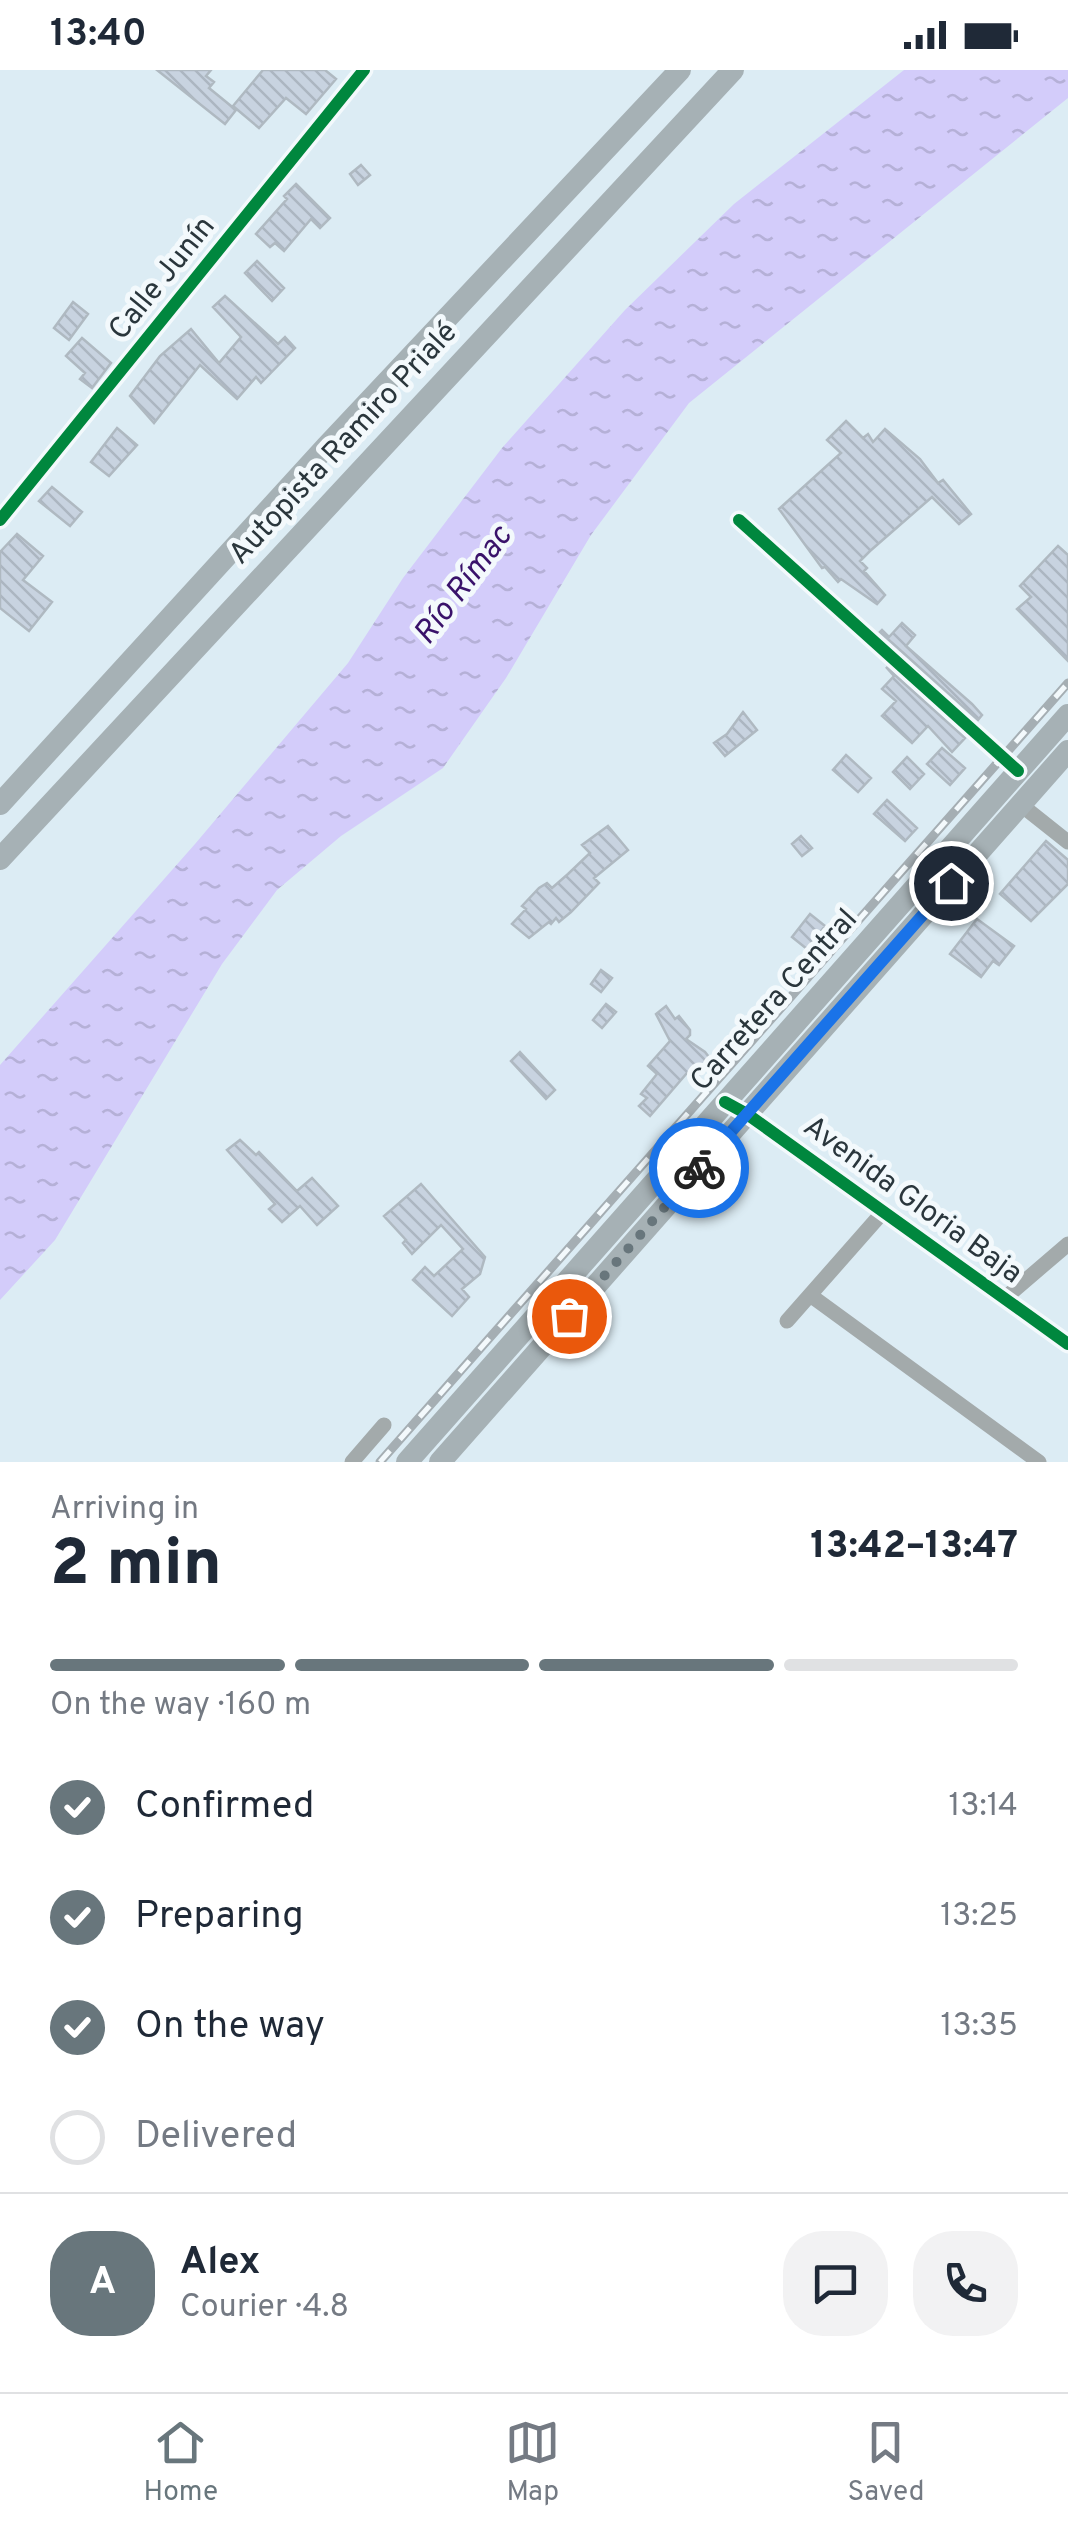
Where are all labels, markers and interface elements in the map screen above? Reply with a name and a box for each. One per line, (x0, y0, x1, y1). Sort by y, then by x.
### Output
text: 13:40 (50, 11, 147, 60)
street label: Calle Junín (102, 209, 224, 349)
street label: Autopista Ramiro Prialé (222, 315, 466, 573)
water label: Río Rímac (406, 518, 522, 653)
pin (909, 841, 994, 926)
icon: home (924, 856, 979, 911)
street label: Carretera Central (683, 902, 867, 1100)
street label: Avenida Gloria Baja (795, 1109, 1029, 1293)
courier (649, 1118, 749, 1218)
icon: bike (672, 1141, 727, 1196)
pin (527, 1274, 612, 1359)
icon: bag (542, 1289, 597, 1344)
text: Arriving in (50, 1490, 199, 1530)
text: 13:42–13:47 (810, 1523, 1018, 1572)
text: 2 min (50, 1526, 222, 1608)
text: On the way · 160 m (50, 1686, 311, 1726)
icon: check (50, 1780, 105, 1835)
text: Confirmed (135, 1783, 314, 1832)
text: 13:14 (948, 1787, 1018, 1827)
icon: check (50, 1890, 105, 1945)
text: Preparing (135, 1893, 304, 1942)
text: 13:25 (940, 1897, 1018, 1937)
icon: check (50, 2000, 105, 2055)
text: On the way (135, 2003, 325, 2052)
text: 13:35 (940, 2007, 1018, 2047)
text: Delivered (135, 2113, 297, 2162)
button: chat (783, 2231, 888, 2336)
button: phone (913, 2231, 1018, 2336)
text: Alex (180, 2239, 260, 2288)
text: A (89, 2259, 116, 2308)
text: Courier · 4.8 (180, 2288, 349, 2328)
tab: Home (144, 2415, 218, 2511)
tab: Map (505, 2415, 560, 2511)
tab: Saved (847, 2415, 924, 2511)

